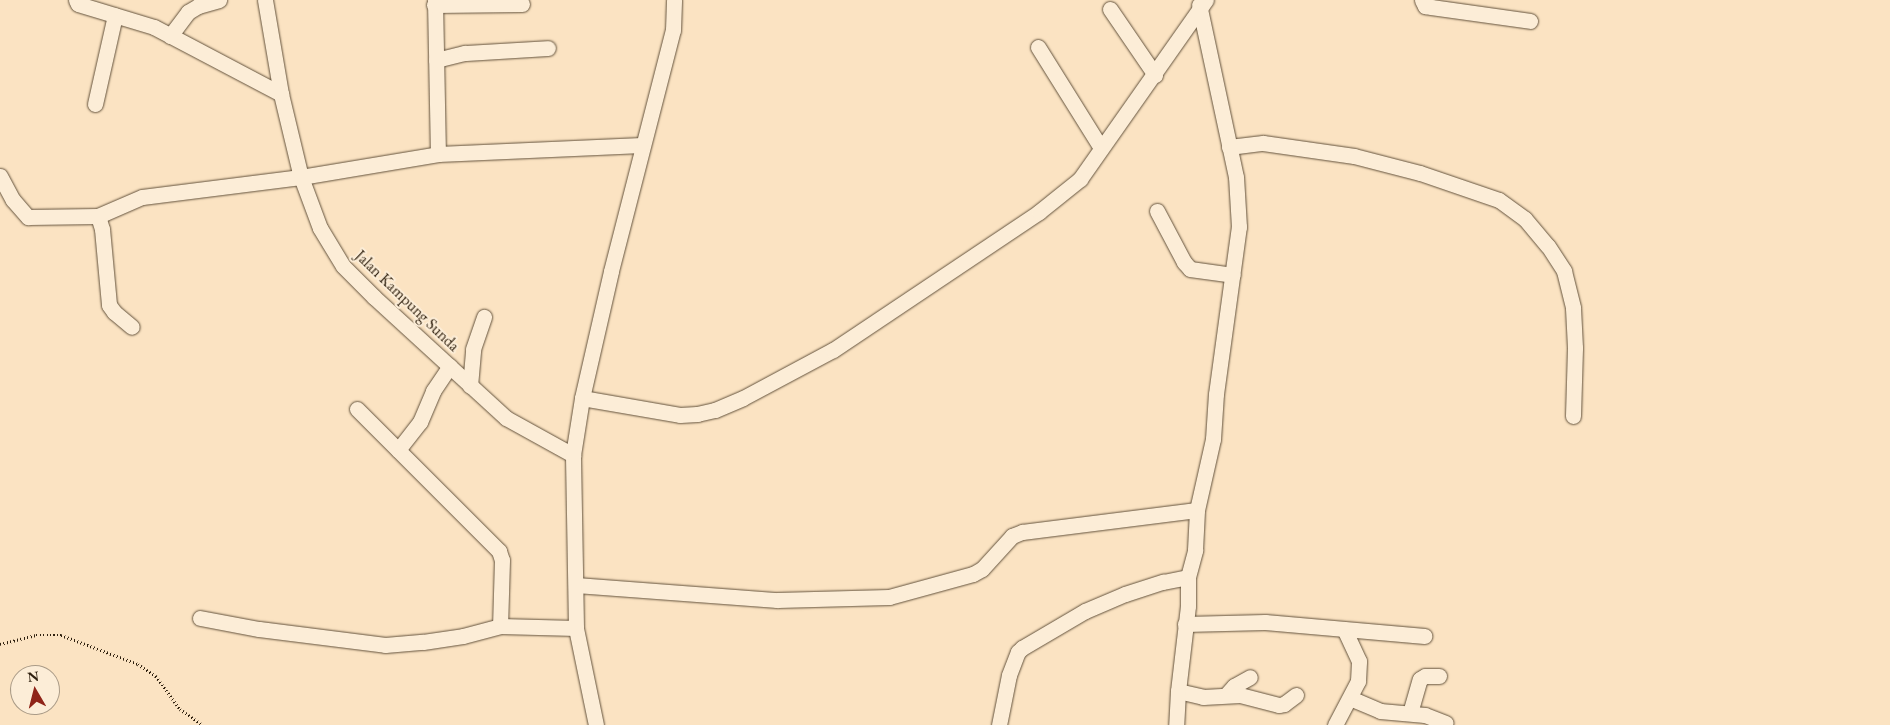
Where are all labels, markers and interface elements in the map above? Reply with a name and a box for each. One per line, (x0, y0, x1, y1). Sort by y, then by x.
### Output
street label: Jalan Kampung Sunda (351, 246, 463, 356)
north arrow (10, 665, 60, 715)
text: N (26, 666, 40, 686)

